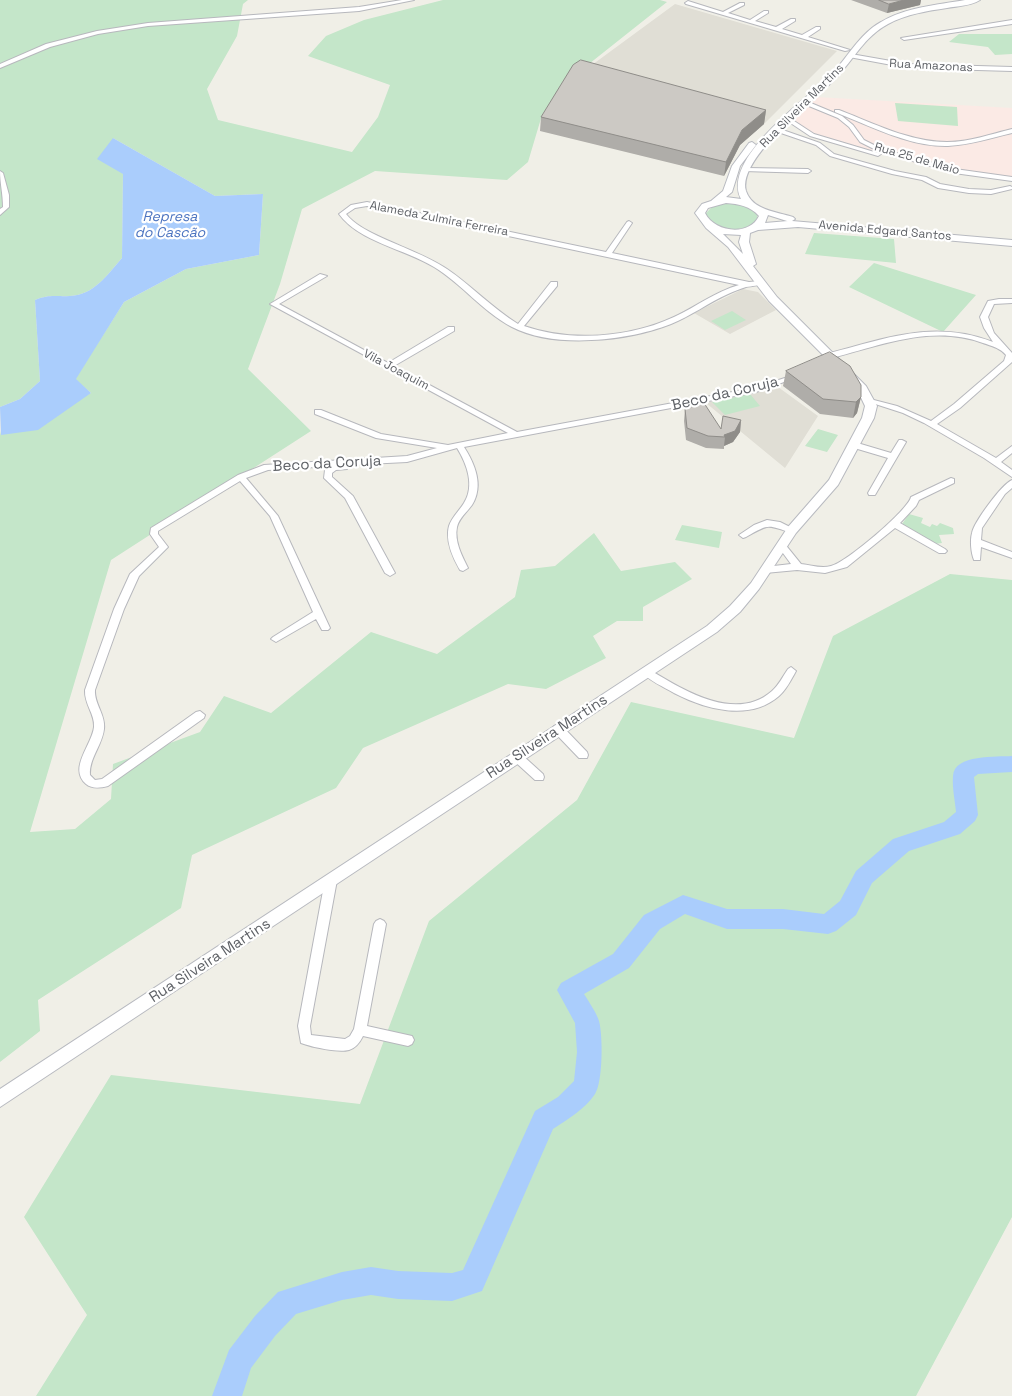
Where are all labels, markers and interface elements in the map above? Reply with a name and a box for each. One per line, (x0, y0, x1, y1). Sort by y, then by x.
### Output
street label: Rua Amazonas (889, 57, 973, 75)
street label: Rua Silveira Martins (757, 61, 847, 151)
street label: Rua 25 de Maio (873, 140, 961, 178)
street label: Alameda Zulmira Ferreira (368, 198, 510, 240)
water label: Represa do Cascão (135, 209, 205, 242)
street label: Avenida Edgard Santos (818, 218, 952, 244)
street label: Vila Joaquim (361, 347, 431, 393)
street label: Beco da Coruja (670, 373, 780, 415)
street label: Beco da Coruja (272, 452, 382, 476)
street label: Rua Silveira Martins (483, 691, 611, 783)
street label: Rua Silveira Martins (146, 915, 274, 1007)

